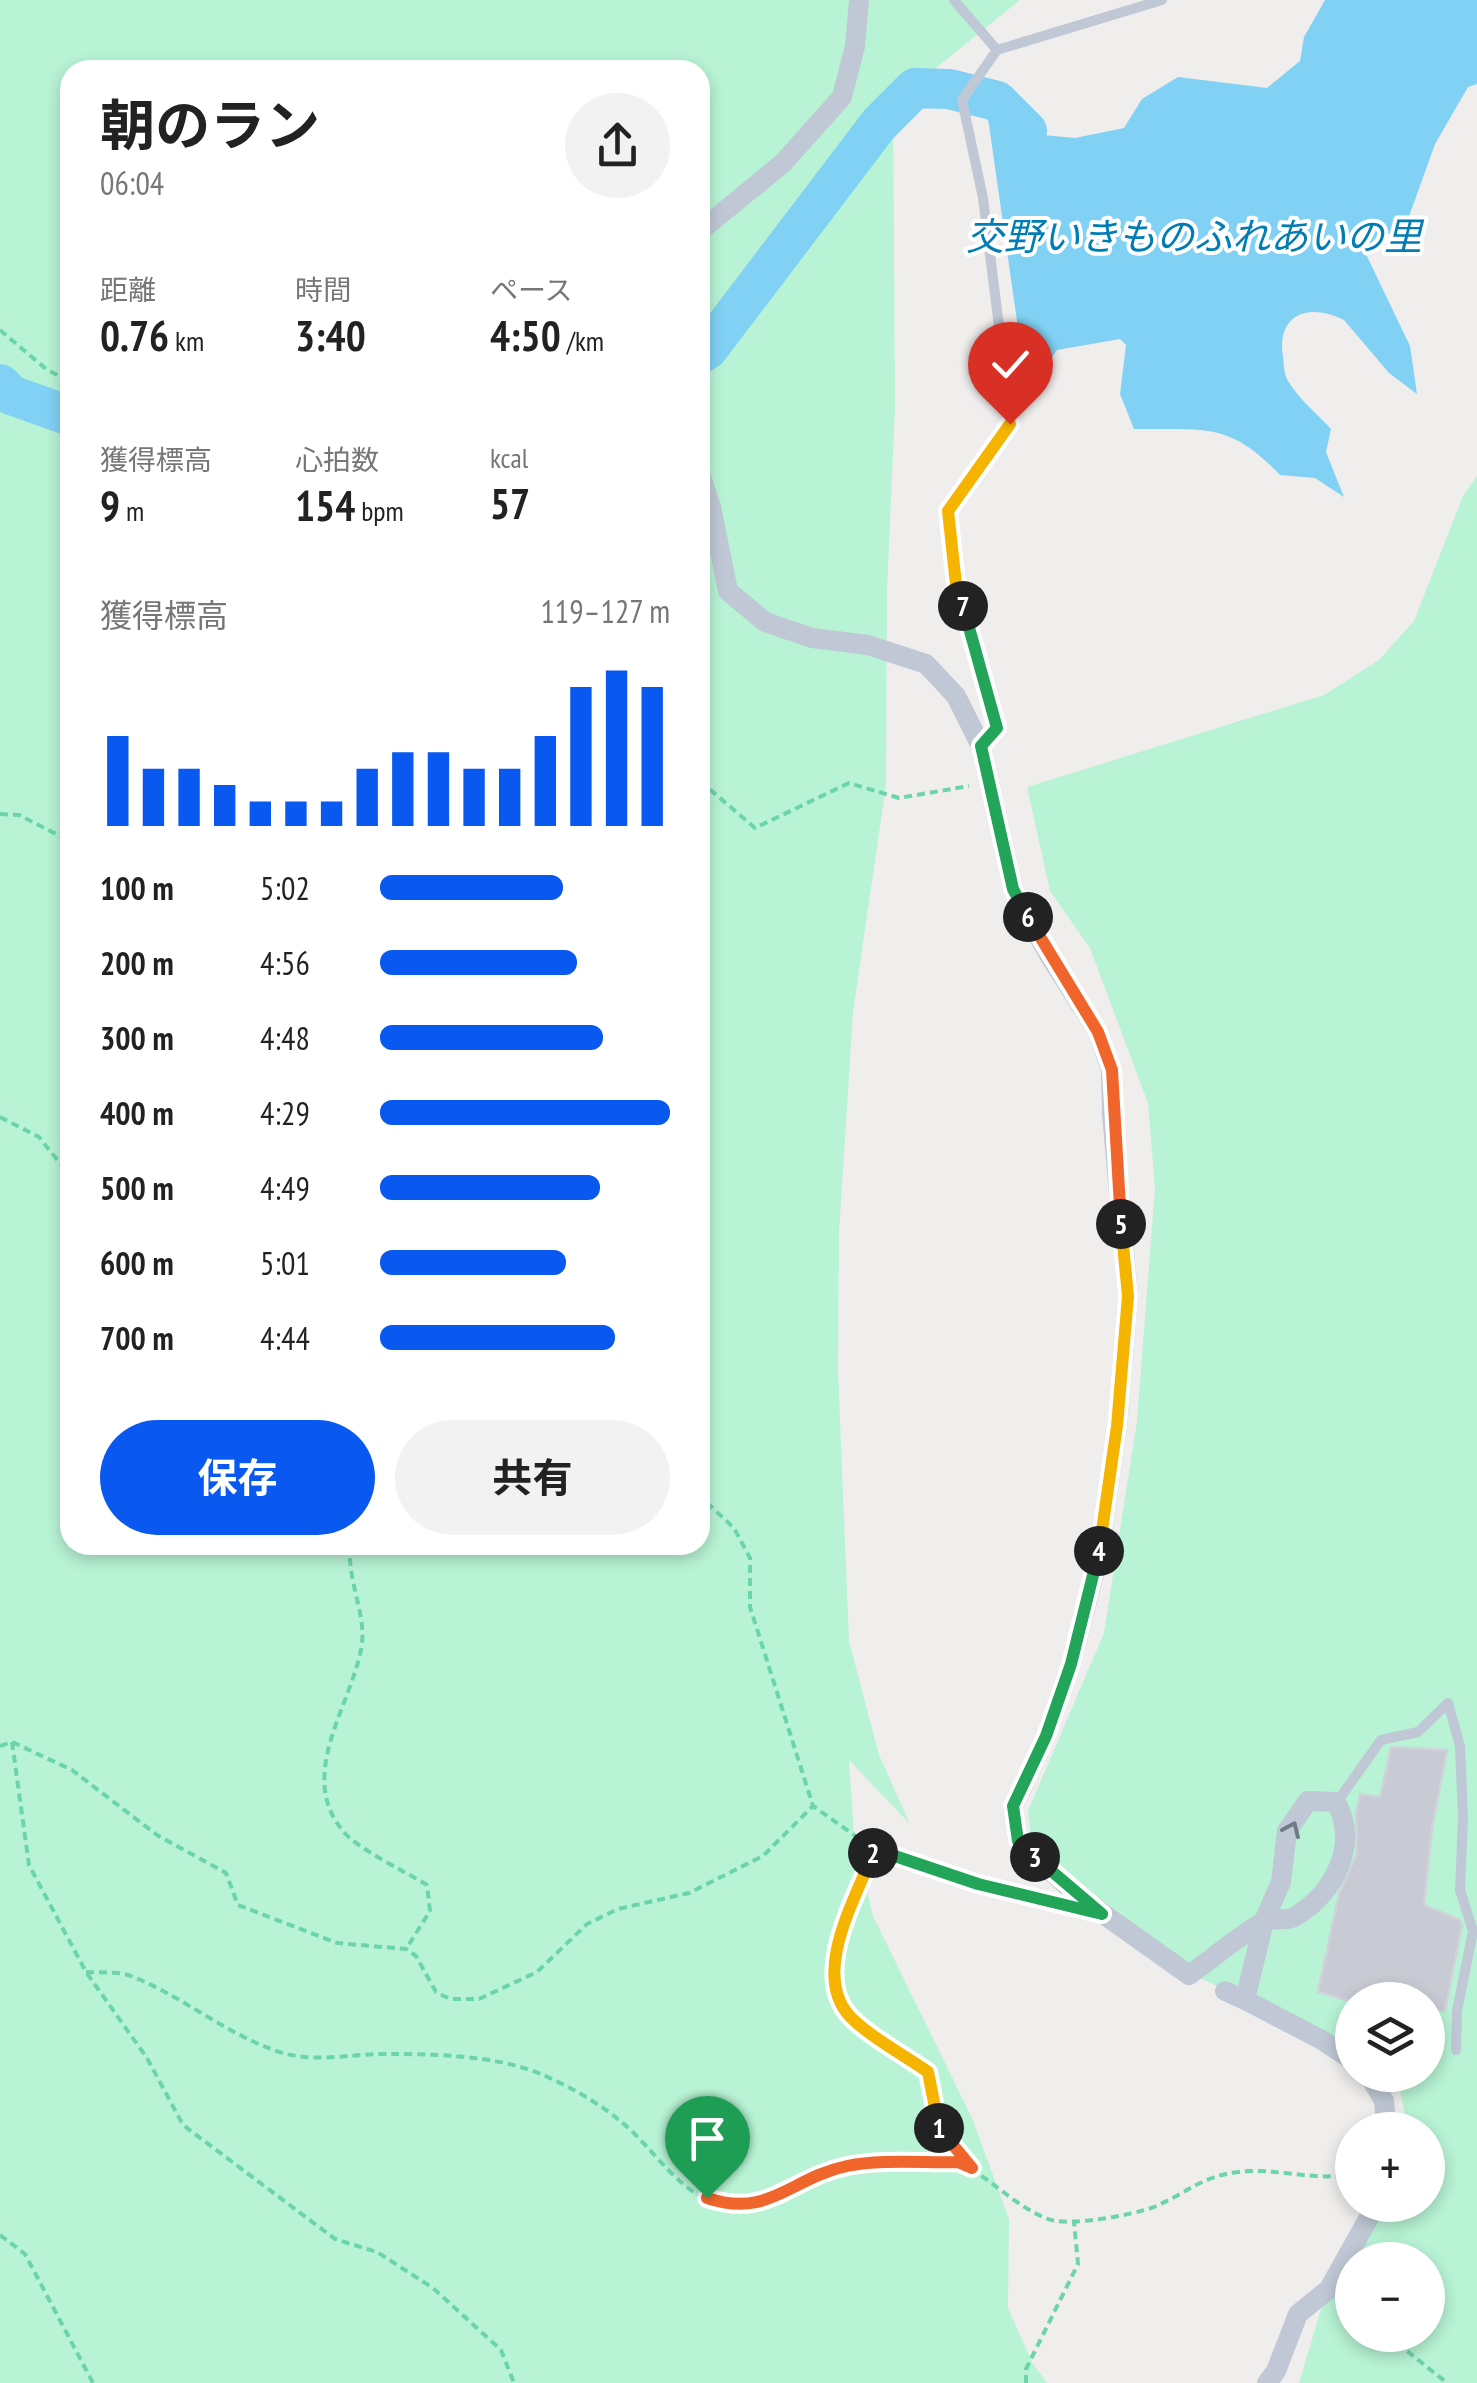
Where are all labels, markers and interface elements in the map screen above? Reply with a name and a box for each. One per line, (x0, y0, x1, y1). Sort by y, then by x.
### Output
text: 朝のラン (100, 89, 320, 160)
button: share (565, 93, 670, 198)
text: 06:04 (100, 162, 164, 204)
water label: 交野いきものふれあいの里 (966, 211, 1425, 260)
text: 距離 (100, 271, 156, 308)
text: 時間 (295, 271, 351, 308)
text: ペース (490, 271, 573, 308)
text: 0.76 (100, 308, 169, 363)
text: 3:40 (295, 308, 366, 363)
text: 4:50 (490, 308, 561, 363)
text: km (169, 322, 204, 359)
text: /km (561, 322, 604, 359)
pin (968, 322, 1053, 425)
icon: check (983, 337, 1038, 392)
text: kcal (490, 439, 528, 476)
text: 獲得標高 (100, 441, 212, 478)
text: 心拍数 (295, 441, 379, 478)
text: 57 (490, 476, 530, 531)
text: 9 (100, 478, 120, 533)
text: 154 (295, 478, 355, 533)
text: m (120, 492, 144, 529)
text: bpm (355, 492, 404, 529)
pin: 7 (938, 581, 988, 631)
text: 7 (956, 587, 970, 624)
text: 119–127 m (540, 590, 670, 632)
text: 獲得標高 (100, 594, 228, 636)
text: 100 m (100, 867, 174, 909)
text: 5:02 (260, 867, 310, 909)
pin: 6 (1003, 892, 1053, 942)
text: 6 (1021, 898, 1035, 935)
text: 200 m (100, 942, 174, 984)
text: 4:56 (260, 942, 310, 984)
text: 300 m (100, 1017, 174, 1059)
text: 4:48 (260, 1017, 310, 1059)
text: 400 m (100, 1092, 174, 1134)
text: 4:29 (260, 1092, 310, 1134)
text: 500 m (100, 1167, 174, 1209)
text: 4:49 (260, 1167, 310, 1209)
pin: 5 (1096, 1199, 1146, 1249)
text: 5 (1114, 1205, 1128, 1242)
text: 600 m (100, 1242, 174, 1284)
text: 5:01 (260, 1242, 310, 1284)
text: 700 m (100, 1317, 174, 1359)
text: 4:44 (260, 1317, 310, 1359)
button: 保存 (100, 1420, 375, 1535)
button: 共有 (395, 1420, 670, 1535)
pin: 4 (1074, 1526, 1124, 1576)
text: 4 (1092, 1532, 1106, 1569)
one-way arrow (1280, 1821, 1300, 1839)
pin: 2 (848, 1828, 898, 1878)
pin: 3 (1010, 1832, 1060, 1882)
text: 2 (866, 1834, 880, 1871)
text: 3 (1028, 1838, 1042, 1875)
map controls (1335, 1982, 1445, 2352)
button: layers (1335, 1982, 1445, 2092)
pin (665, 2096, 750, 2199)
pin: 1 (914, 2103, 964, 2153)
text: 1 (932, 2109, 946, 2146)
icon: arrive (680, 2111, 735, 2166)
button: + (1335, 2112, 1445, 2222)
button: − (1335, 2242, 1445, 2352)

